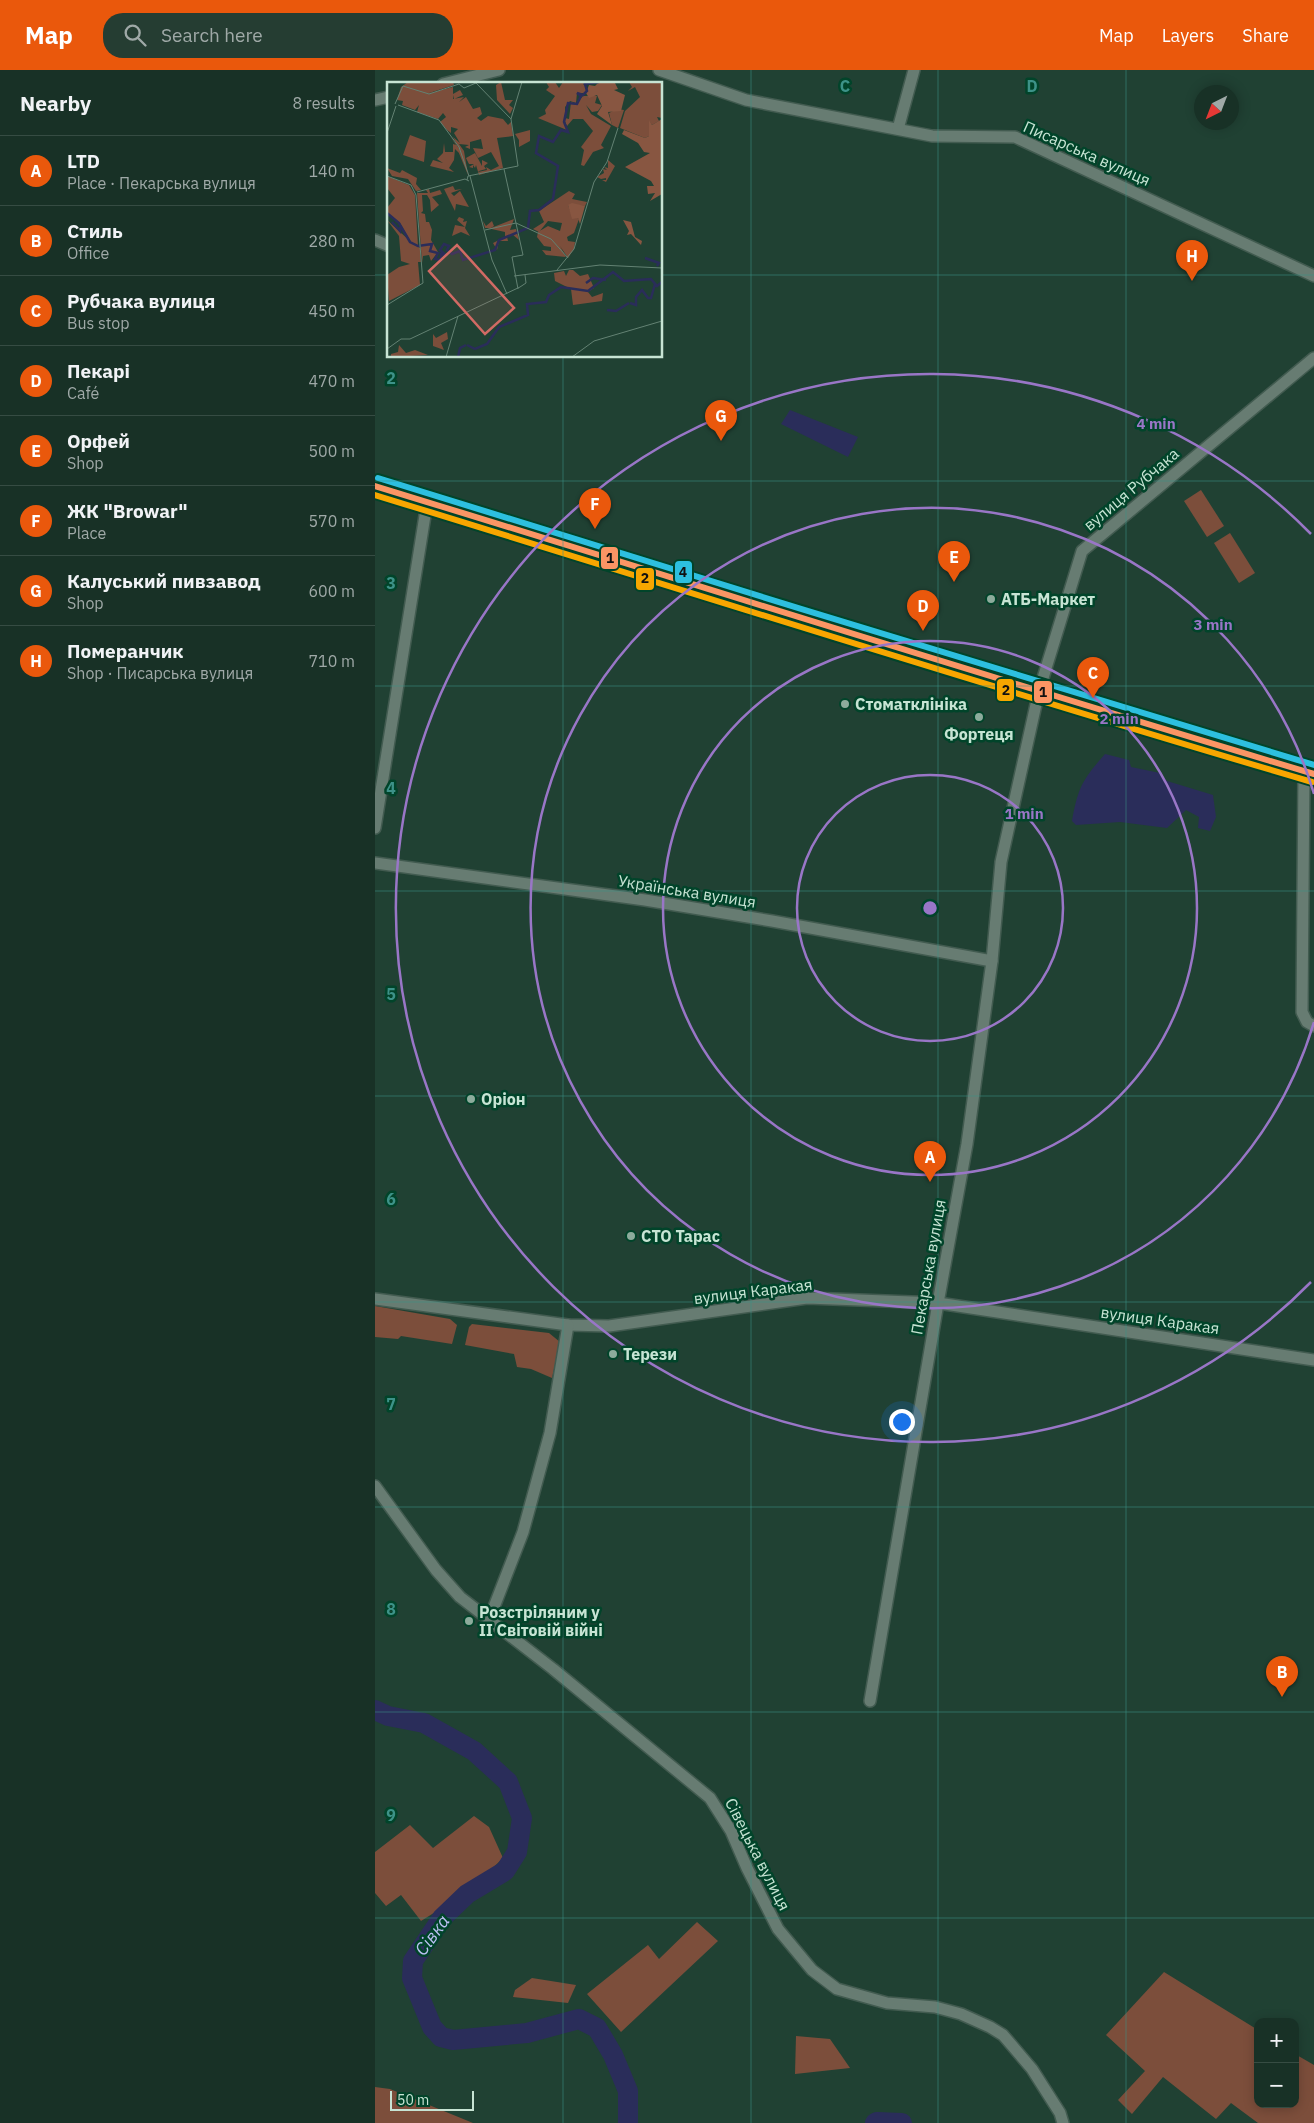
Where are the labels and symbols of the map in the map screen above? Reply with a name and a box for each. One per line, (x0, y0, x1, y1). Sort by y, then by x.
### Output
text: C (840, 76, 850, 96)
text: D (1026, 76, 1038, 96)
inset map (387, 82, 663, 358)
north arrow (1194, 85, 1239, 130)
street label: Писарська вулиця (1020, 116, 1154, 190)
pin: H (1176, 240, 1208, 281)
text: 2 (386, 368, 396, 388)
pin: G (705, 400, 737, 441)
text: 4 min (1136, 414, 1176, 433)
street label: вулиця Рубчака (1079, 443, 1183, 535)
pin: F (579, 488, 611, 529)
pin: E (938, 541, 970, 582)
line badge: 1 (600, 546, 619, 570)
text: 1 (606, 549, 615, 567)
line badge: 4 (674, 560, 693, 584)
text: 4 (679, 563, 687, 581)
line badge: 2 (635, 567, 655, 591)
text: 2 (641, 569, 649, 587)
text: 3 (386, 573, 396, 593)
place label: АТБ-Маркет (1001, 589, 1095, 609)
pin: D (907, 590, 939, 631)
marker: АТБ-Маркет (985, 593, 997, 605)
text: 3 min (1193, 615, 1233, 634)
pin: C (1077, 657, 1109, 698)
line badge: 2 (996, 678, 1015, 702)
line badge: 1 (1033, 680, 1053, 704)
text: 2 (1002, 681, 1010, 699)
text: 1 (1039, 683, 1048, 701)
place label: Стоматклініка (855, 694, 967, 714)
marker: Стоматклініка (839, 698, 851, 710)
text: 2 min (1099, 709, 1139, 728)
marker: Фортеця (973, 711, 985, 723)
place label: Фортеця (944, 724, 1014, 744)
text: 4 (386, 778, 396, 798)
text: 1 min (1004, 804, 1044, 823)
street label: Українська вулиця (617, 870, 757, 912)
centre of rings (921, 899, 939, 917)
text: 5 (386, 984, 396, 1004)
place label: Оріон (481, 1089, 526, 1109)
marker: Оріон (465, 1093, 477, 1105)
pin: A (914, 1141, 946, 1182)
text: 6 (386, 1189, 396, 1209)
street label: Пекарська вулиця (906, 1198, 950, 1336)
place label: СТО Тарас (641, 1226, 720, 1246)
marker: СТО Тарас (625, 1230, 637, 1242)
street label: вулиця Каракая (692, 1274, 814, 1308)
street label: вулиця Каракая (1099, 1302, 1221, 1338)
place label: Терези (623, 1344, 677, 1364)
marker: Терези (607, 1348, 619, 1360)
text: 7 (386, 1394, 396, 1414)
your location (889, 1409, 915, 1435)
text: 8 (386, 1599, 396, 1619)
place label: Розстріляним у II Світовій війні (479, 1602, 603, 1640)
marker: Розстріляним у II Світовій війні (463, 1615, 475, 1627)
pin: B (1266, 1656, 1298, 1697)
street label: Сівецька вулиця (721, 1794, 795, 1914)
text: 9 (386, 1805, 396, 1825)
water label: Сівка (409, 1910, 455, 1960)
scale bar (390, 2088, 474, 2111)

